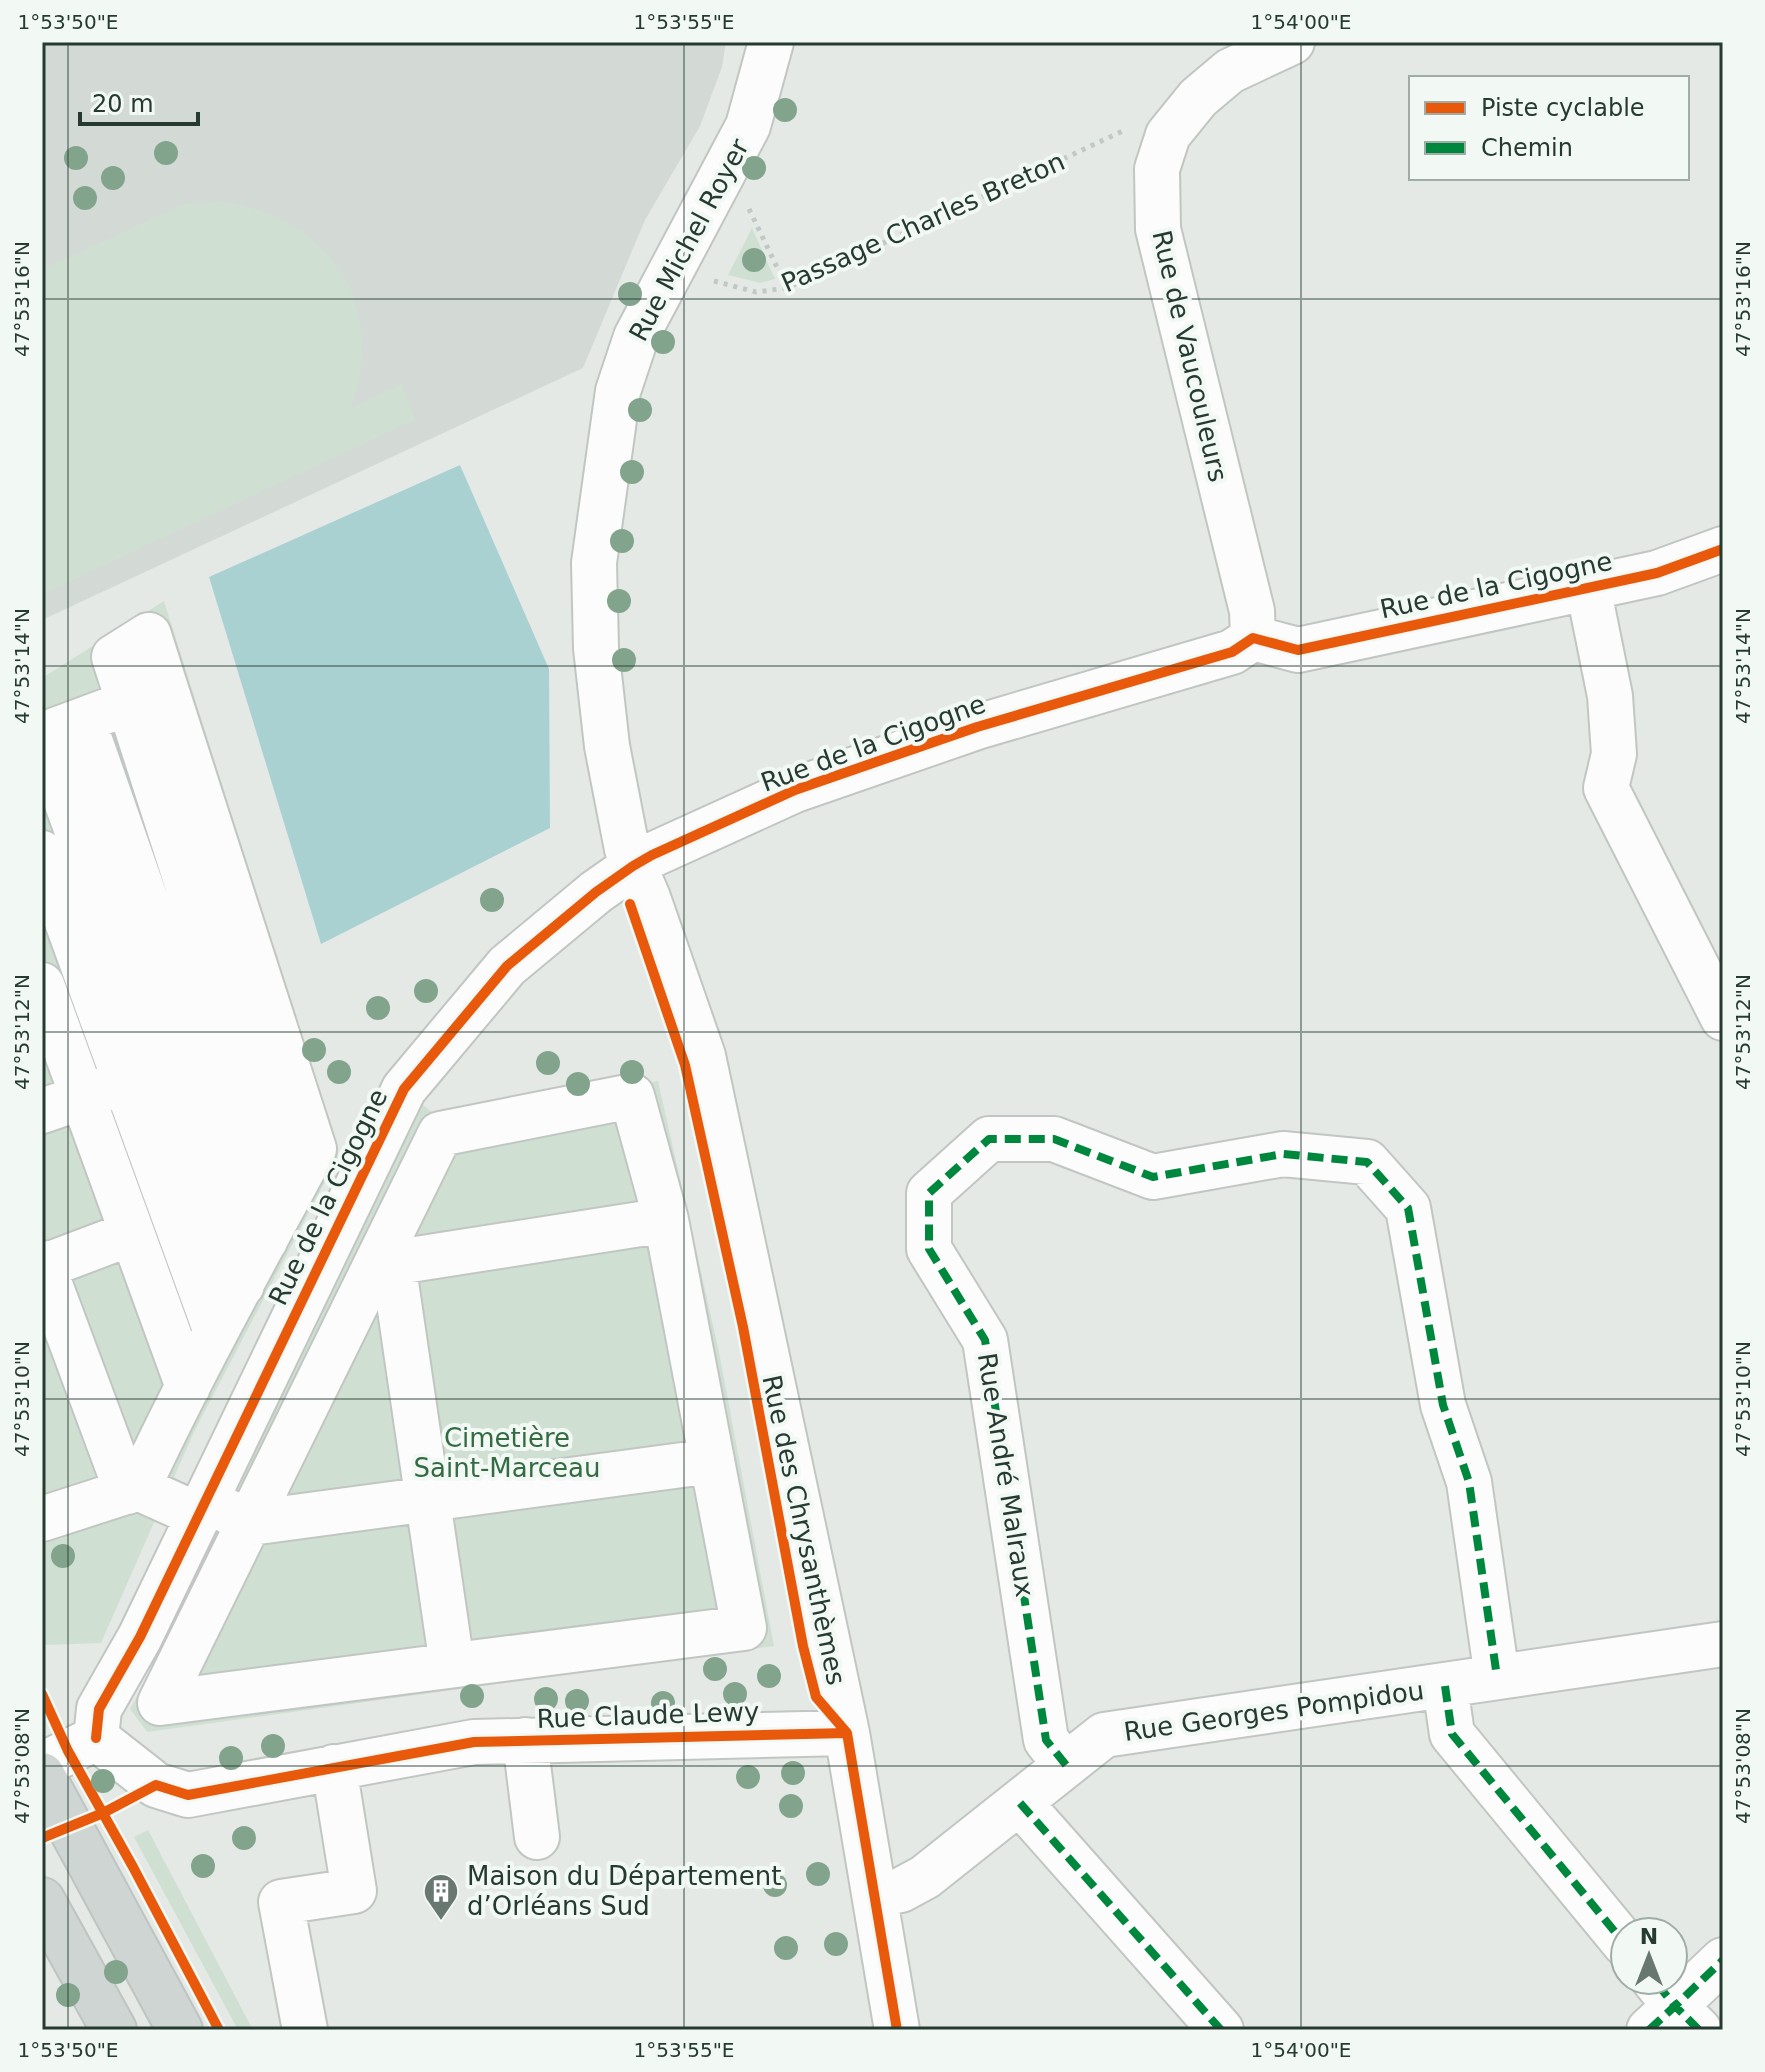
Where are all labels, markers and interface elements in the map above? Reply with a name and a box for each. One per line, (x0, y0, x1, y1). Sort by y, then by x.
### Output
text: 1°53'50"E (18, 10, 118, 34)
text: 1°53'55"E (634, 10, 734, 34)
text: 1°54'00"E (1251, 10, 1351, 34)
scale bar (80, 76, 198, 126)
legend (1409, 76, 1689, 180)
text: 20 m (92, 90, 154, 118)
text: Piste cyclable (1481, 94, 1645, 122)
street label: Rue Michel Royer (623, 134, 755, 346)
text: Chemin (1481, 134, 1573, 162)
street label: Passage Charles Breton (777, 146, 1069, 298)
street label: Rue de Vaucouleurs (1146, 227, 1234, 485)
text: 47°53'16"N (10, 241, 34, 357)
text: 47°53'16"N (1731, 241, 1755, 357)
street label: Rue de la Cigogne (1377, 546, 1615, 624)
text: 47°53'14"N (10, 608, 34, 724)
text: 47°53'14"N (1731, 608, 1755, 724)
street label: Rue de la Cigogne (757, 688, 989, 798)
text: 47°53'12"N (10, 974, 34, 1090)
text: 47°53'12"N (1731, 974, 1755, 1090)
street label: Rue de la Cigogne (263, 1084, 393, 1310)
text: 47°53'10"N (10, 1341, 34, 1457)
text: 47°53'10"N (1731, 1341, 1755, 1457)
street label: Rue André Malraux (972, 1351, 1040, 1599)
street label: Rue des Chrysanthèmes (756, 1372, 852, 1688)
park label: Cimetière Saint-Marceau (414, 1423, 600, 1483)
street label: Rue Georges Pompidou (1122, 1675, 1426, 1747)
street label: Rue Claude Lewy (536, 1696, 760, 1734)
text: 47°53'08"N (10, 1708, 34, 1824)
text: 47°53'08"N (1731, 1708, 1755, 1824)
place label: Maison du Département d’Orléans Sud (467, 1861, 781, 1921)
building icon: Maison du Département d’Orléans Sud (422, 1872, 460, 1922)
north arrow (1609, 1916, 1689, 1996)
text: N (1640, 1924, 1658, 1949)
text: 1°53'50"E (18, 2038, 118, 2062)
text: 1°53'55"E (634, 2038, 734, 2062)
text: 1°54'00"E (1251, 2038, 1351, 2062)

